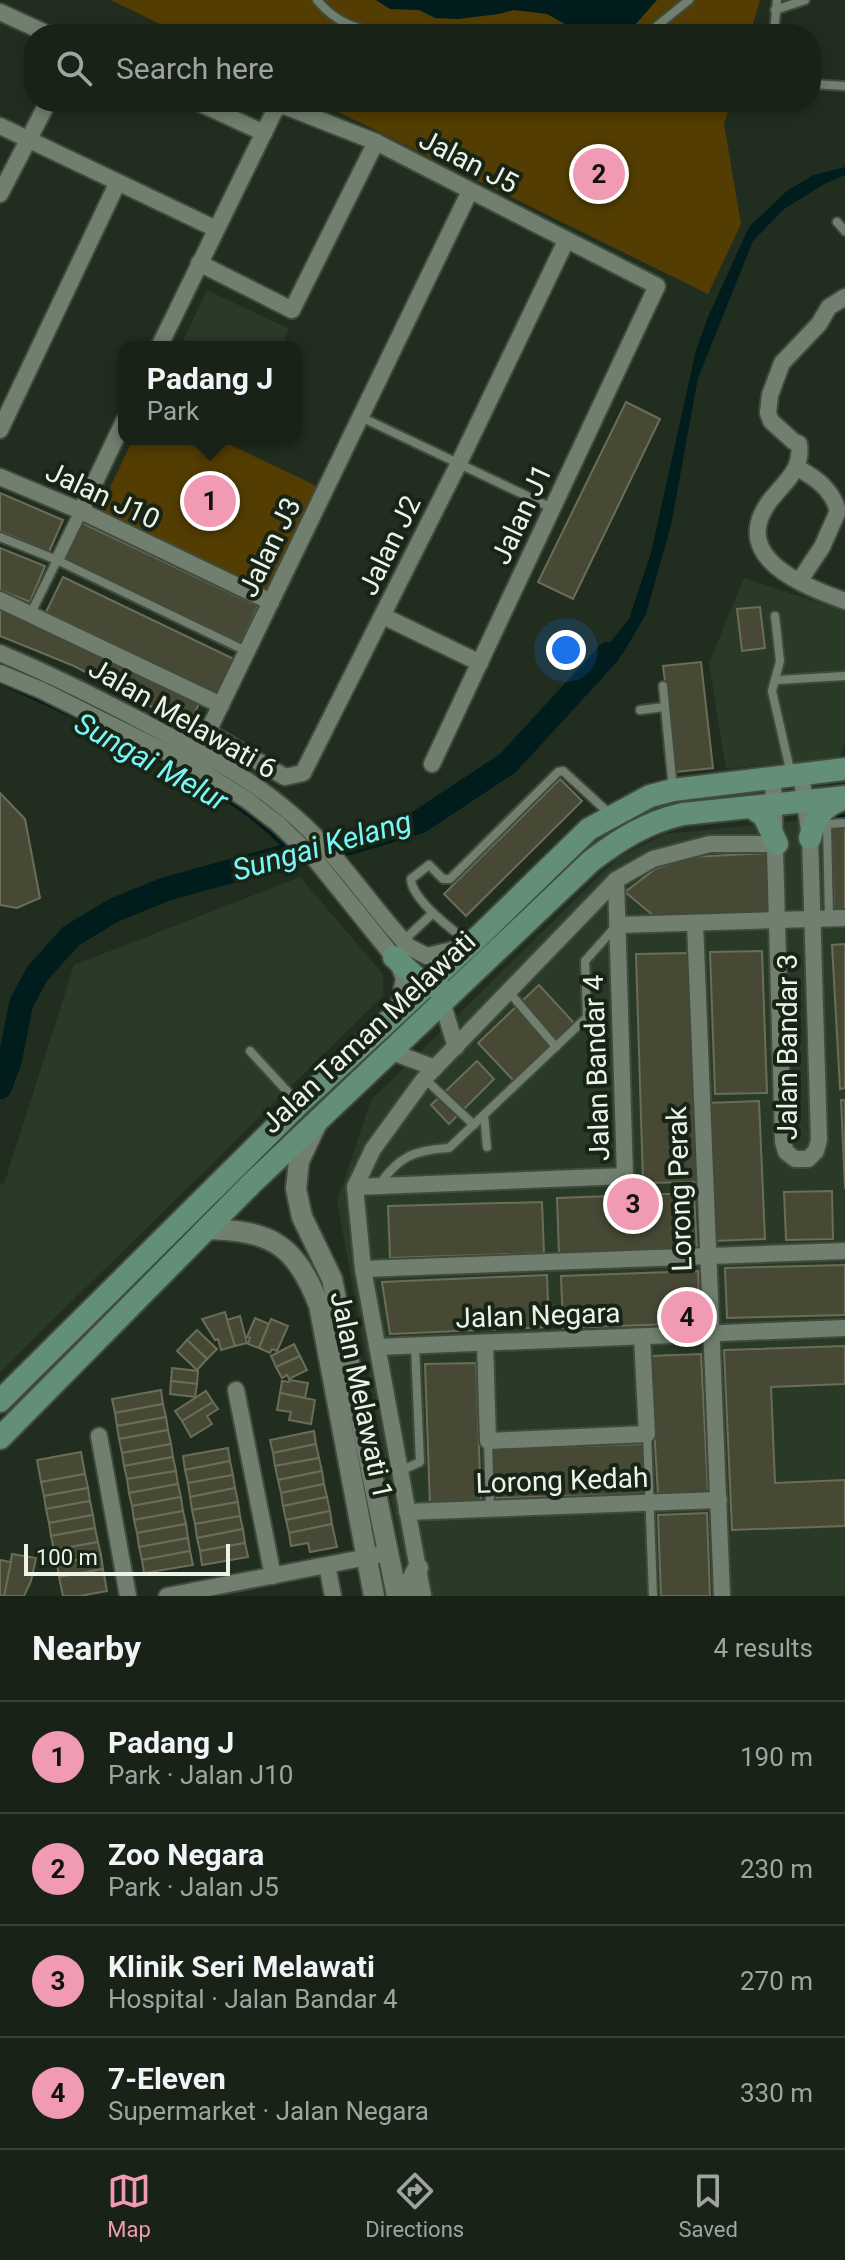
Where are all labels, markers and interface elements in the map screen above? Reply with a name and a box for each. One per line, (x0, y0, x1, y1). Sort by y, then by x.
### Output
search box (24, 24, 821, 112)
icon: search (52, 46, 96, 90)
text: Search here (116, 51, 274, 86)
street label: Jalan J5 (414, 123, 524, 200)
pin: 2 (573, 144, 625, 204)
popup (118, 341, 302, 445)
text: Padang J (147, 361, 273, 396)
text: Park (147, 396, 199, 426)
street label: Jalan J10 (41, 455, 165, 536)
street label: Jalan J1 (484, 459, 559, 569)
pin: 1 (184, 471, 236, 531)
street label: Jalan J2 (351, 490, 428, 600)
street label: Jalan J3 (231, 492, 308, 602)
your location (546, 630, 586, 670)
street label: Jalan Melawati 6 (83, 651, 283, 786)
water label: Sungai Melur (68, 705, 235, 819)
water label: Sungai Kelang (228, 803, 415, 888)
street label: Jalan Taman Melawati (254, 925, 482, 1140)
street label: Jalan Bandar 3 (771, 954, 804, 1140)
street label: Jalan Bandar 4 (577, 974, 616, 1162)
street label: Lorong Perak (660, 1105, 699, 1272)
pin: 3 (607, 1174, 659, 1234)
pin: 4 (661, 1287, 713, 1347)
street label: Jalan Melawati 1 (323, 1288, 400, 1502)
street label: Jalan Negara (455, 1296, 621, 1335)
street label: Lorong Kedah (475, 1461, 649, 1500)
scale bar (24, 1540, 230, 1576)
text: 100 m (36, 1545, 98, 1570)
text: Nearby (32, 1628, 141, 1668)
text: 4 results (714, 1633, 813, 1663)
text: Padang J (108, 1725, 234, 1760)
text: 1 (51, 1742, 65, 1772)
text: 190 m (740, 1742, 813, 1772)
text: Park · Jalan J10 (108, 1760, 293, 1790)
text: Zoo Negara (108, 1837, 264, 1872)
text: 2 (51, 1854, 65, 1884)
text: 230 m (740, 1854, 813, 1884)
text: Park · Jalan J5 (108, 1872, 279, 1902)
text: Klinik Seri Melawati (108, 1949, 375, 1984)
text: 3 (51, 1966, 65, 1996)
text: 270 m (740, 1966, 813, 1996)
text: Hospital · Jalan Bandar 4 (108, 1984, 398, 2014)
text: 7-Eleven (108, 2061, 226, 2096)
text: 4 (51, 2078, 65, 2108)
text: 330 m (740, 2078, 813, 2108)
text: Supermarket · Jalan Negara (108, 2096, 429, 2126)
tab: Map (107, 2169, 151, 2242)
tab: Directions (365, 2169, 464, 2242)
tab: Saved (678, 2169, 738, 2242)

